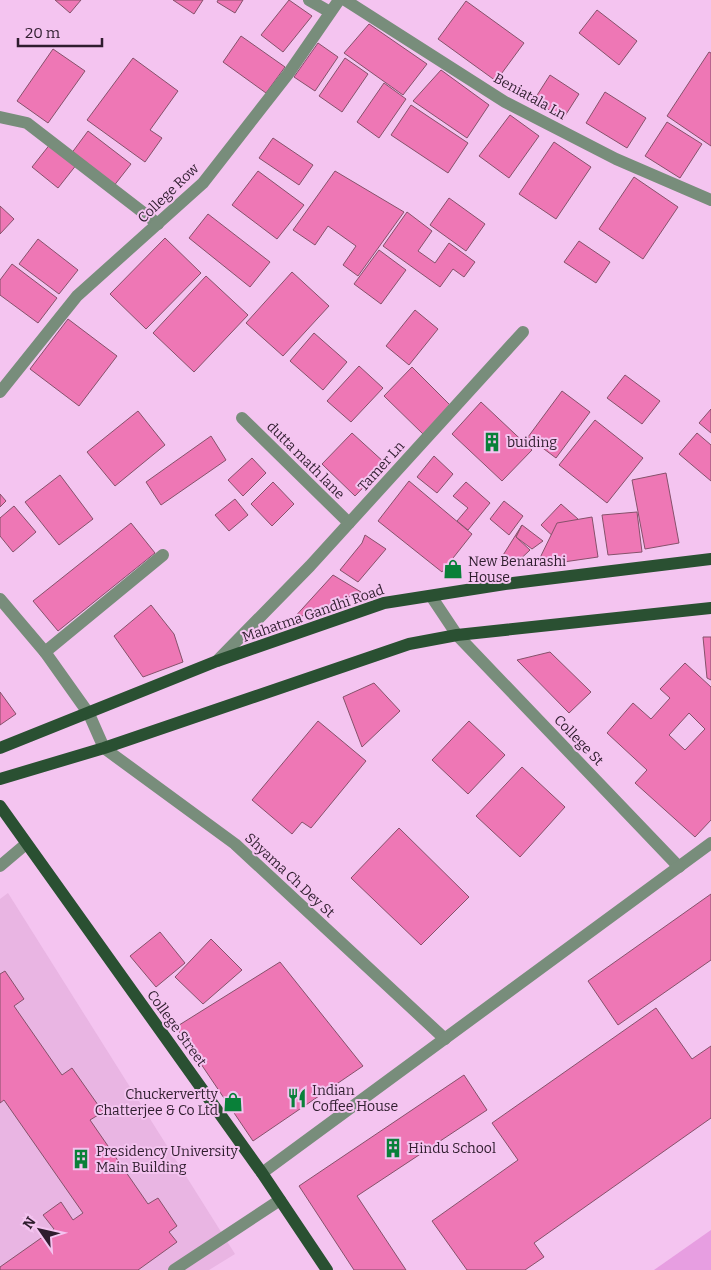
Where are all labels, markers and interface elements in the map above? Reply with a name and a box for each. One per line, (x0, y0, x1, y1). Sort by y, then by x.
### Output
scale bar (18, 15, 101, 47)
text: 20 m (25, 24, 61, 42)
street label: Beniatala Ln (491, 70, 569, 123)
street label: College Row (134, 159, 203, 227)
street label: dutta math lane (263, 418, 348, 503)
building icon: buiding (481, 431, 503, 453)
place label: buiding (507, 434, 557, 451)
street label: Tamer Ln (354, 438, 408, 495)
place label: New Benarashi House (468, 553, 566, 586)
shop icon: New Benarashi House (442, 558, 464, 580)
street label: Mahatma Gandhi Road (240, 581, 386, 646)
street label: College St (550, 711, 607, 769)
street label: Shyama Ch Dey St (241, 830, 338, 921)
street label: College Street (143, 987, 210, 1070)
place label: Indian Coffee House (312, 1082, 398, 1115)
place label: Chuckervertty Chatterjee & Co Ltd (95, 1086, 219, 1119)
restaurant icon: Indian Coffee House (286, 1087, 308, 1109)
shop icon: Chuckervertty Chatterjee & Co Ltd (222, 1091, 244, 1113)
building icon: Hindu School (382, 1137, 404, 1159)
place label: Hindu School (408, 1140, 496, 1157)
place label: Presidency University Main Building (96, 1143, 238, 1176)
building icon: Presidency University Main Building (70, 1148, 92, 1170)
north arrow (15, 1205, 65, 1255)
text: N (20, 1214, 40, 1232)

